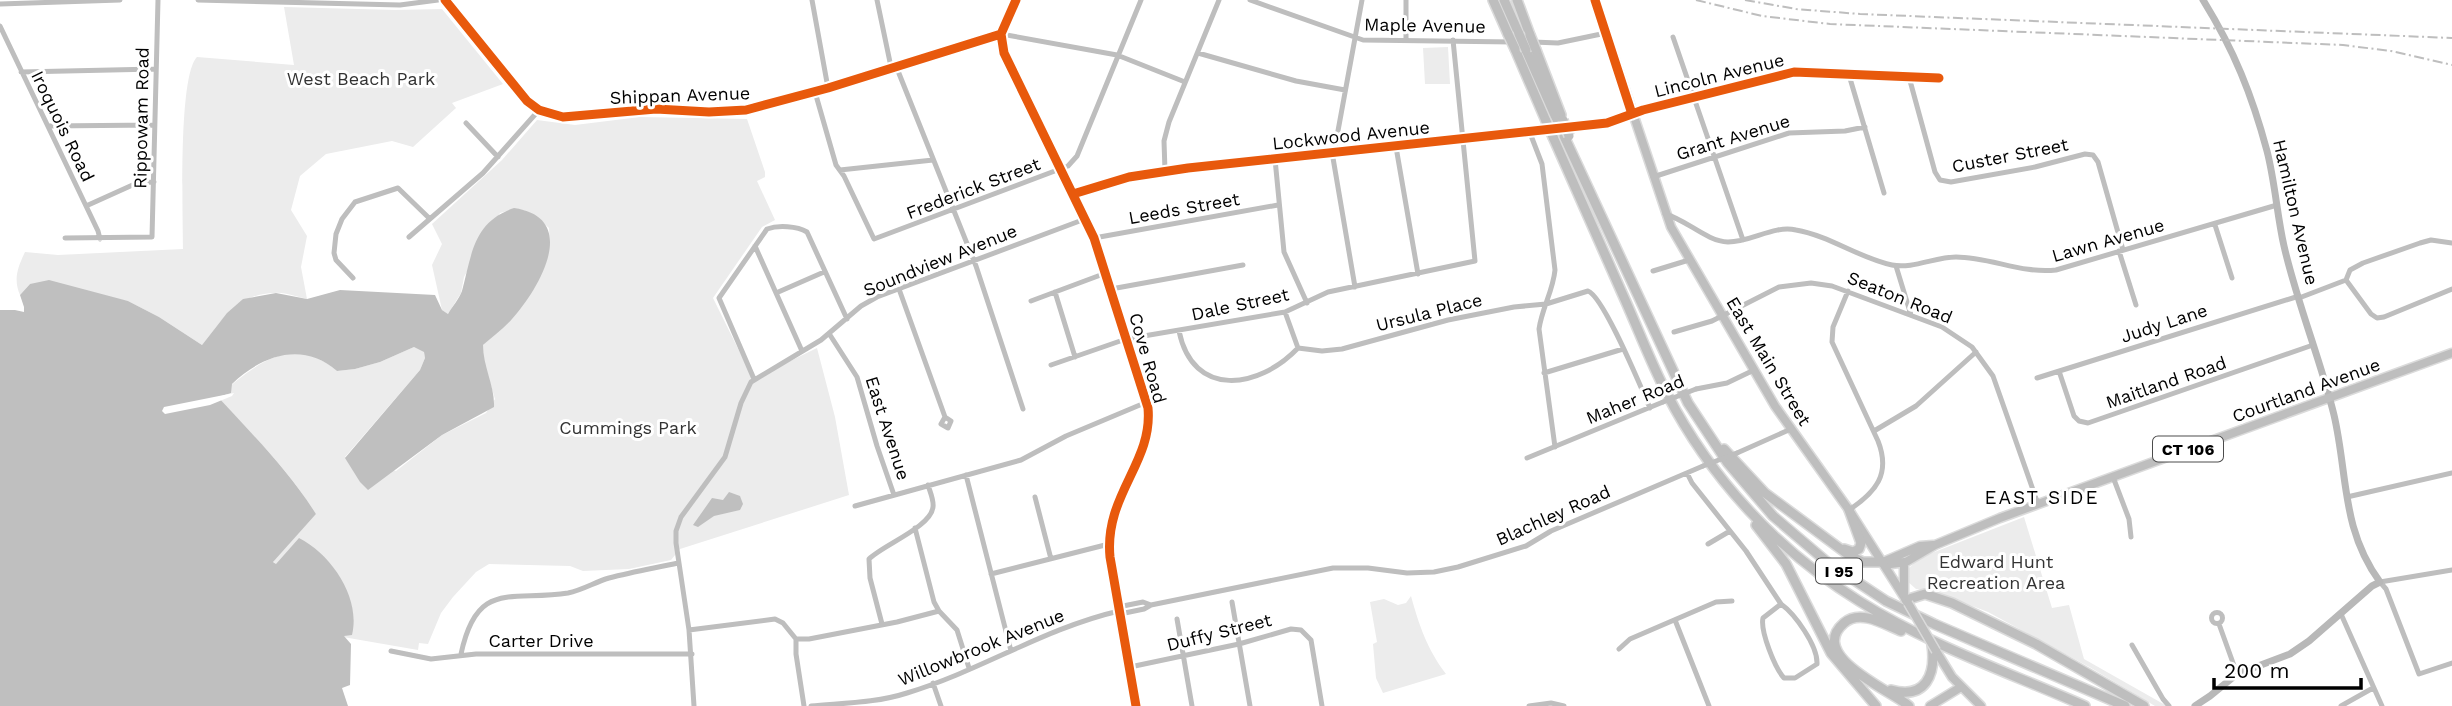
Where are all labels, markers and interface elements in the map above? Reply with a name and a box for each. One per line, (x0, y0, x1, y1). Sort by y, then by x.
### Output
street label: Maple Avenue (1364, 13, 1486, 37)
street label: Rippowam Road (129, 47, 153, 189)
street label: Lincoln Avenue (1652, 49, 1786, 101)
street label: Iroquois Road (27, 67, 99, 185)
park label: West Beach Park (287, 68, 435, 89)
street label: Shippan Avenue (609, 82, 751, 108)
street label: Grant Avenue (1674, 110, 1792, 164)
street label: Lockwood Avenue (1271, 116, 1431, 154)
street label: Custer Street (1950, 133, 2070, 177)
street label: Hamilton Avenue (2269, 137, 2323, 287)
street label: Frederick Street (903, 153, 1043, 223)
street label: Leeds Street (1127, 188, 1242, 228)
street label: Lawn Avenue (2049, 214, 2167, 266)
street label: Soundview Avenue (860, 220, 1020, 300)
street label: Seaton Road (1844, 266, 1956, 328)
street label: Dale Street (1189, 283, 1291, 325)
street label: Ursula Place (1374, 289, 1484, 335)
street label: East Main Street (1722, 293, 1816, 430)
street label: Judy Lane (2118, 299, 2210, 347)
street label: Cove Road (1125, 310, 1171, 406)
street label: Maitland Road (2103, 352, 2229, 412)
street label: Courtland Avenue (2229, 353, 2383, 427)
street label: Maher Road (1583, 370, 1687, 428)
street label: East Avenue (861, 373, 915, 483)
park label: Cummings Park (559, 417, 697, 438)
road number: CT 106 (2153, 436, 2223, 462)
street label: Blachley Road (1493, 480, 1613, 550)
district label: EAST SIDE (1984, 486, 2100, 509)
park label: Edward Hunt Recreation Area (1927, 551, 2065, 593)
road number: I 95 (1816, 558, 1862, 584)
street label: Willowbrook Avenue (895, 604, 1067, 690)
street label: Duffy Street (1164, 609, 1274, 655)
street label: Carter Drive (488, 630, 594, 651)
scale bar (2214, 646, 2361, 690)
text: 200 m (2224, 658, 2290, 683)

